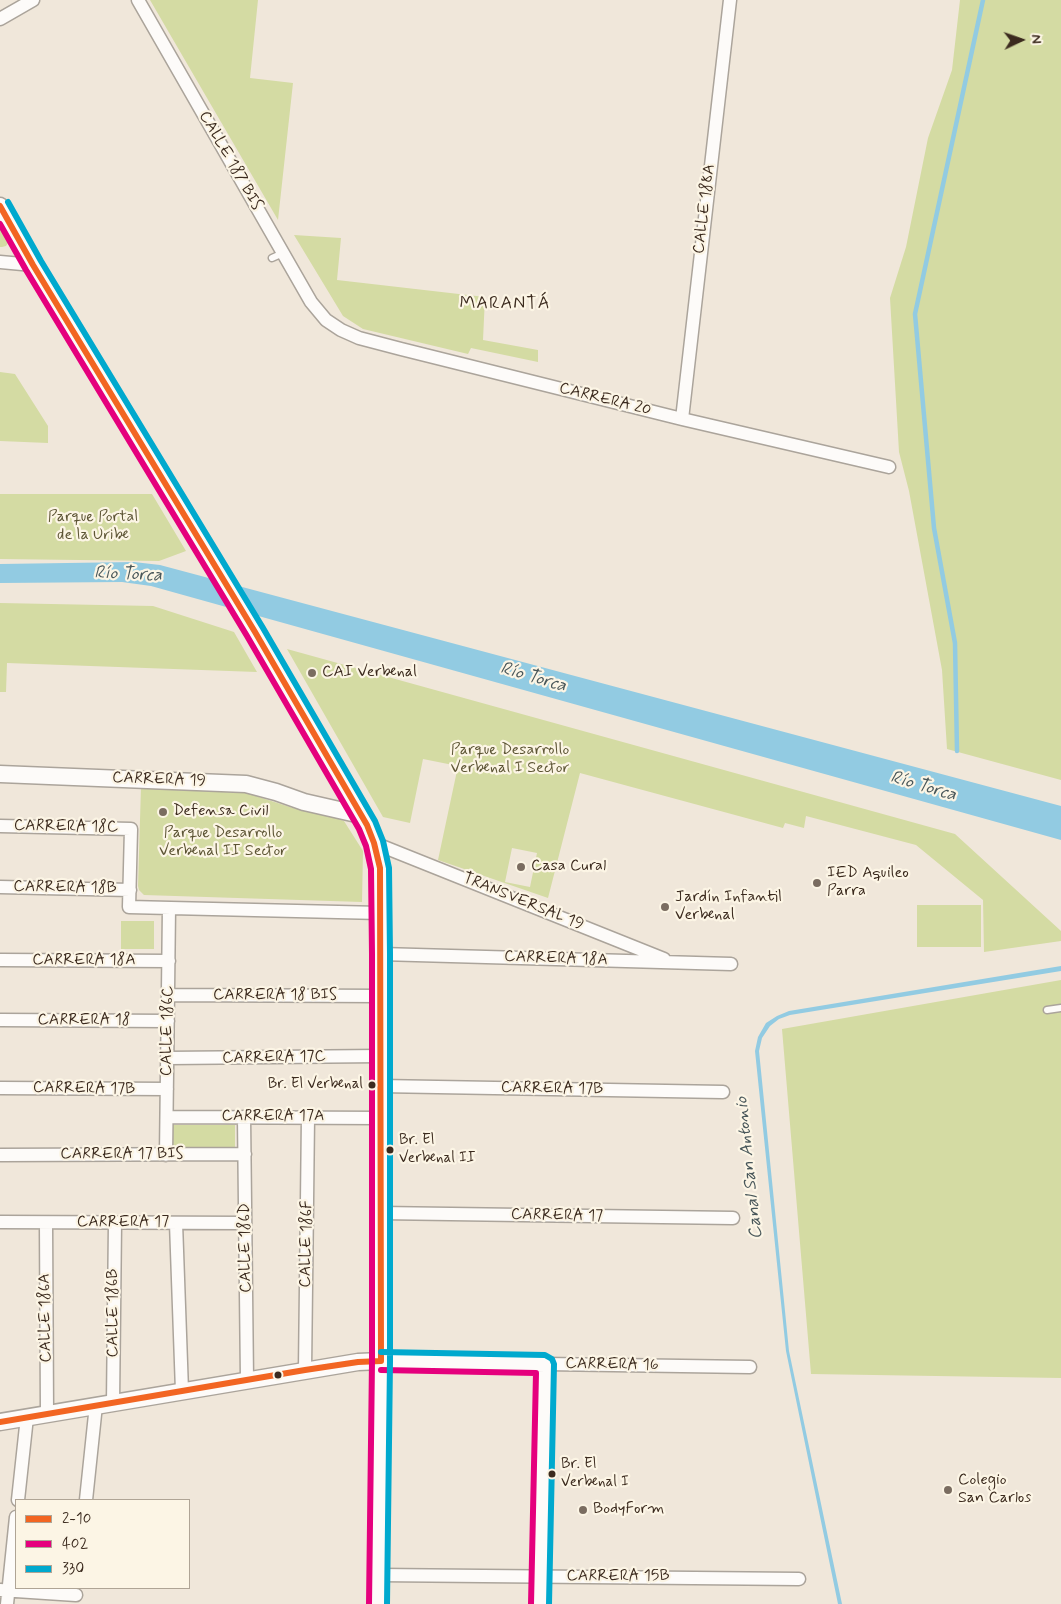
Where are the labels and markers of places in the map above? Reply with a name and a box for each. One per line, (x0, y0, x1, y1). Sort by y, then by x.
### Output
place label: CAI Verbenal (322, 663, 417, 683)
marker: CAI Verbenal (306, 667, 318, 679)
place label: Defensa Civil (173, 802, 269, 822)
marker: Defensa Civil (157, 806, 169, 818)
place label: Casa Cural (531, 857, 606, 877)
marker: Casa Cural (515, 861, 527, 873)
place label: IED Aquileo Parra (827, 864, 909, 902)
marker: IED Aquileo Parra (811, 877, 823, 889)
place label: Jardín Infantil Verbenal (675, 888, 782, 926)
marker: Jardín Infantil Verbenal (659, 901, 671, 913)
place label: Br. El Verbenal (268, 1076, 363, 1094)
marker: Br. El Verbenal (367, 1080, 377, 1090)
place label: Br. El Verbenal II (399, 1132, 475, 1167)
marker: Br. El Verbenal II (385, 1145, 395, 1155)
unlabelled marker (273, 1370, 283, 1380)
place label: Br. El Verbenal I (561, 1456, 629, 1491)
marker: Br. El Verbenal I (547, 1469, 557, 1479)
place label: Colegio San Carlos (958, 1471, 1031, 1509)
marker: Colegio San Carlos (942, 1484, 954, 1496)
place label: BodyForm (593, 1500, 664, 1520)
marker: BodyForm (577, 1504, 589, 1516)

